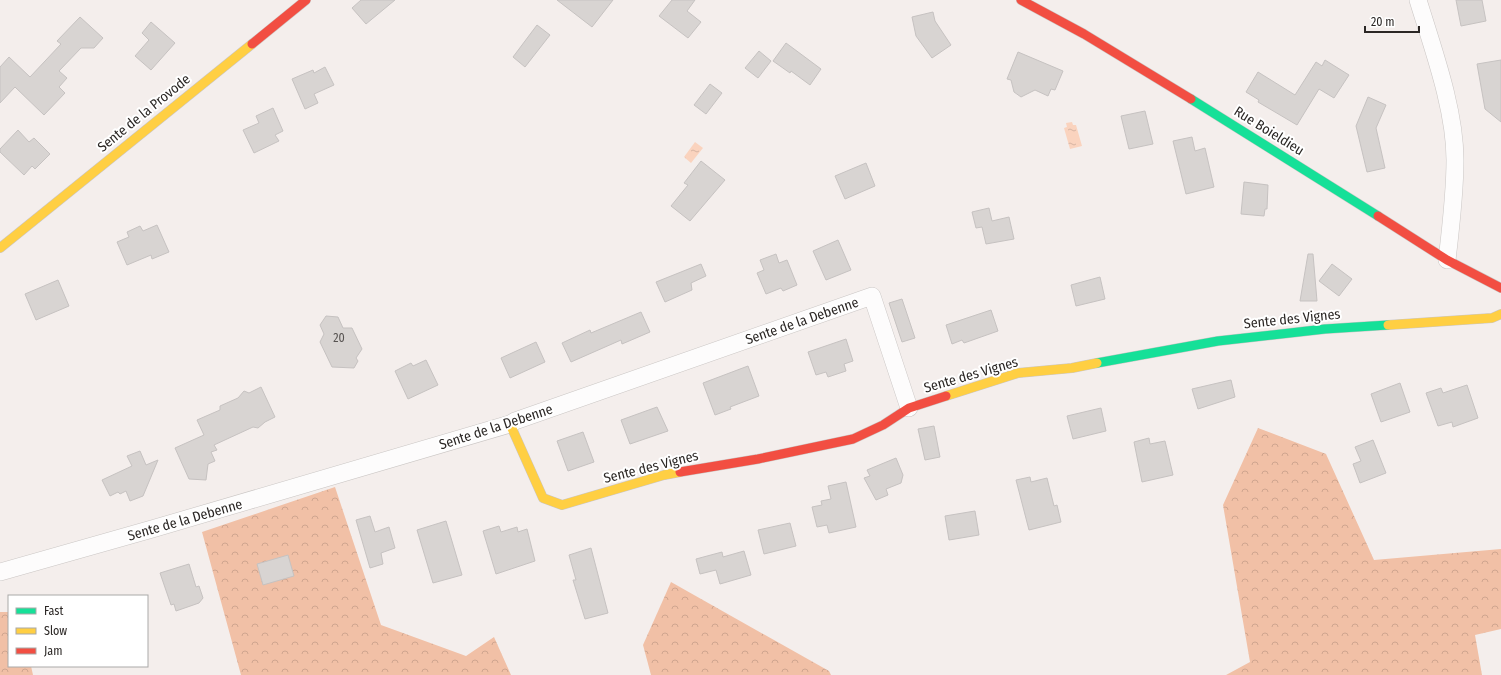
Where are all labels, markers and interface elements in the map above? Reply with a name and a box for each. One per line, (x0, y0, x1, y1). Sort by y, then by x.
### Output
scale bar (1365, 8, 1419, 34)
text: 20 m (1371, 15, 1395, 29)
street label: Sente de la Provode (94, 70, 194, 156)
street label: Rue Boieldieu (1231, 103, 1307, 159)
street label: Sente de la Debenne (743, 294, 861, 348)
street label: Sente des Vignes (1243, 305, 1341, 333)
house number: 20 (333, 331, 345, 345)
street label: Sente des Vignes (922, 353, 1020, 397)
street label: Sente de la Debenne (437, 401, 555, 453)
street label: Sente des Vignes (602, 447, 700, 487)
street label: Sente de la Debenne (126, 495, 244, 544)
legend (8, 595, 148, 667)
text: Fast (44, 604, 63, 618)
text: Slow (44, 624, 67, 638)
text: Jam (44, 644, 62, 658)

